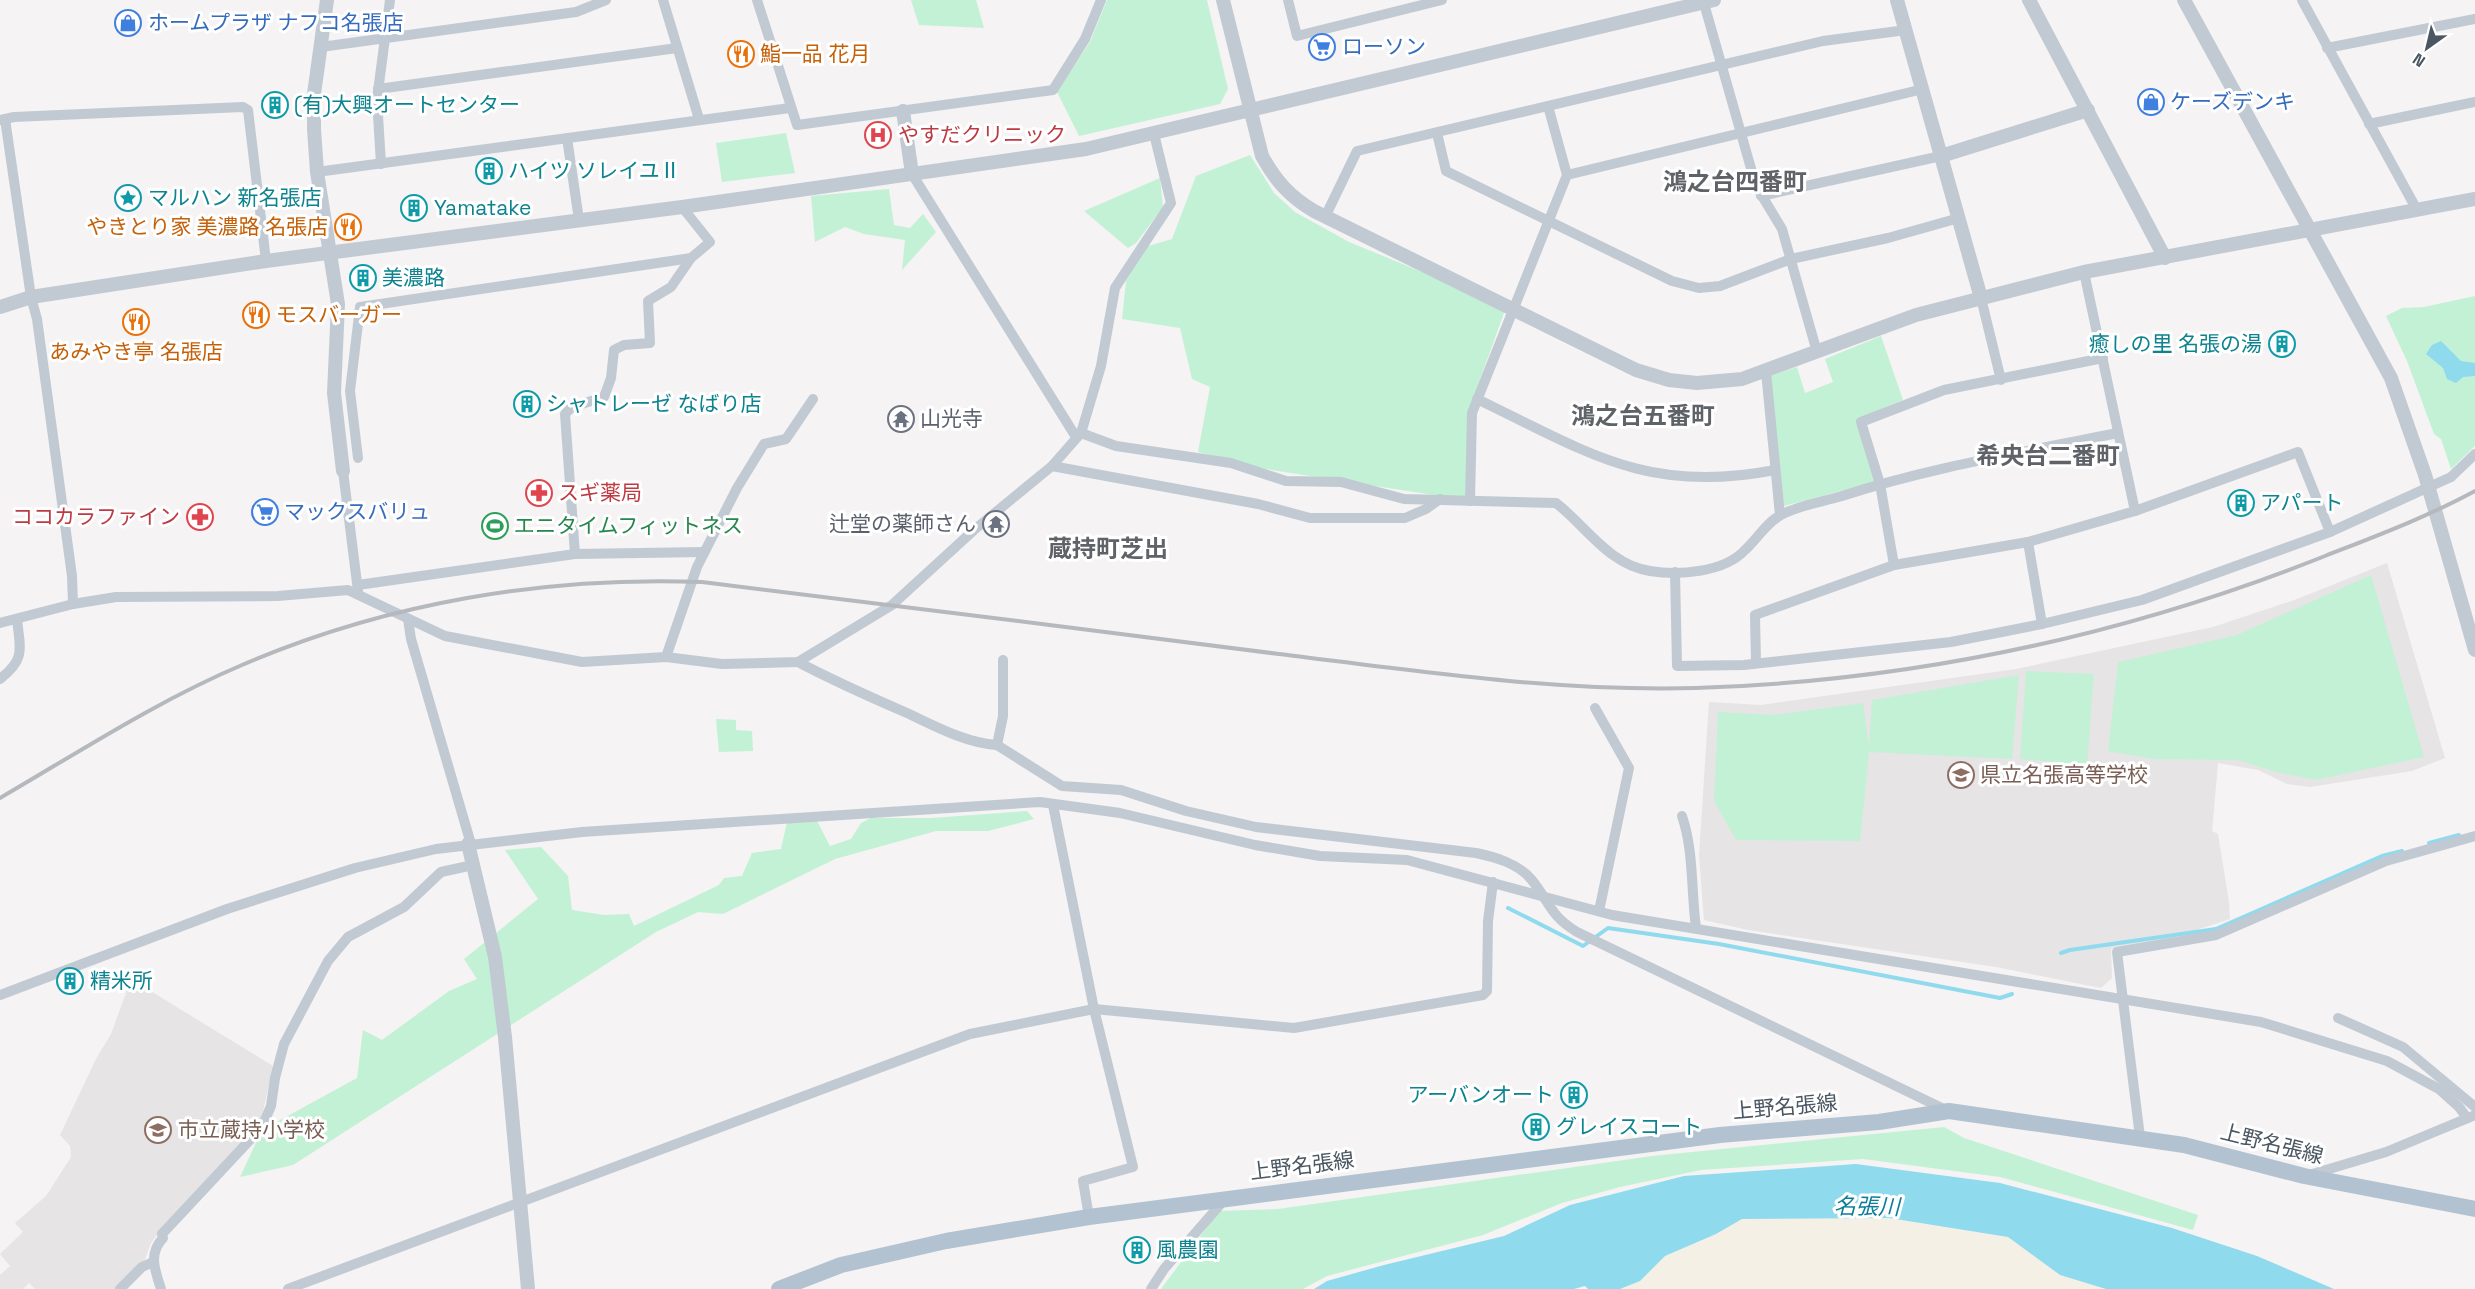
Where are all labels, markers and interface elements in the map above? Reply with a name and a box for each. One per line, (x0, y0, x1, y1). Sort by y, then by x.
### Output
shop icon: ホームプラザ ナフコ名張店 (113, 8, 143, 38)
place label: ホームプラザ ナフコ名張店 (148, 9, 404, 36)
north arrow (2397, 18, 2457, 78)
supermarket icon: ローソン (1307, 32, 1337, 62)
place label: ローソン (1342, 33, 1426, 60)
restaurant icon: 鮨一品 花月 (726, 39, 756, 69)
place label: 鮨一品 花月 (760, 40, 870, 67)
text: N (2409, 48, 2429, 72)
shop icon: ケーズデンキ (2136, 87, 2166, 117)
place label: ケーズデンキ (2170, 88, 2295, 115)
building icon: (有)大興オートセンター (260, 90, 290, 120)
place label: (有)大興オートセンター (294, 91, 520, 118)
hospital icon: やすだクリニック (863, 120, 893, 150)
place label: やすだクリニック (898, 121, 1066, 148)
building icon: ハイツ ソレイユⅡ (474, 156, 504, 186)
place label: ハイツ ソレイユⅡ (508, 157, 681, 184)
district label: 鴻之台四番町 (1663, 166, 1807, 197)
place icon: マルハン 新名張店 (113, 183, 143, 213)
place label: マルハン 新名張店 (148, 184, 321, 211)
building icon: Yamatake (399, 193, 429, 223)
place label: Yamatake (434, 194, 532, 221)
restaurant icon: やきとり家 美濃路 名張店 (333, 212, 363, 242)
place label: やきとり家 美濃路 名張店 (86, 213, 328, 240)
building icon: 美濃路 (348, 263, 378, 293)
place label: 美濃路 (382, 264, 445, 291)
restaurant icon: モスバーガー (241, 300, 271, 330)
place label: モスバーガー (276, 301, 402, 328)
restaurant icon: あみやき亭 名張店 (121, 307, 151, 337)
building icon: 癒しの里 名張の湯 (2267, 329, 2297, 359)
place label: 癒しの里 名張の湯 (2089, 330, 2262, 357)
place label: あみやき亭 名張店 (49, 338, 223, 365)
building icon: シャトレーゼ なばり店 (512, 389, 542, 419)
place label: シャトレーゼ なばり店 (546, 390, 761, 417)
district label: 鴻之台五番町 (1571, 400, 1715, 431)
temple icon: 山光寺 (886, 404, 916, 434)
place label: 山光寺 (920, 405, 983, 432)
district label: 希央台二番町 (1976, 440, 2120, 471)
pharmacy icon: スギ薬局 (524, 478, 554, 508)
place label: スギ薬局 (558, 479, 642, 506)
building icon: アパート (2226, 488, 2256, 518)
place label: アパート (2260, 489, 2344, 516)
supermarket icon: マックスバリュ (250, 497, 280, 527)
place label: マックスバリュ (284, 498, 430, 525)
pharmacy icon: ココカラファイン (185, 502, 215, 532)
place label: ココカラファイン (12, 503, 180, 530)
temple icon: 辻堂の薬師さん (981, 509, 1011, 539)
place label: 辻堂の薬師さん (829, 510, 976, 537)
sports icon: エニタイムフィットネス (480, 511, 510, 541)
place label: エニタイムフィットネス (514, 512, 743, 539)
district label: 蔵持町芝出 (1048, 533, 1168, 564)
school or university icon: 県立名張高等学校 (1946, 760, 1976, 790)
place label: 県立名張高等学校 (1980, 761, 2148, 788)
building icon: 精米所 (55, 966, 85, 996)
place label: 精米所 (90, 967, 153, 994)
building icon: アーバンオート (1559, 1080, 1589, 1110)
place label: アーバンオート (1407, 1081, 1554, 1108)
street label: 上野名張線 (1731, 1088, 1838, 1125)
building icon: グレイスコート (1521, 1112, 1551, 1142)
place label: グレイスコート (1556, 1113, 1702, 1140)
school or university icon: 市立蔵持小学校 (143, 1115, 173, 1145)
place label: 市立蔵持小学校 (178, 1116, 325, 1143)
street label: 上野名張線 (2218, 1118, 2326, 1169)
street label: 上野名張線 (1248, 1146, 1356, 1185)
water label: 名張川 (1834, 1191, 1902, 1221)
building icon: 風農園 (1122, 1235, 1152, 1265)
place label: 風農園 (1156, 1236, 1219, 1263)

